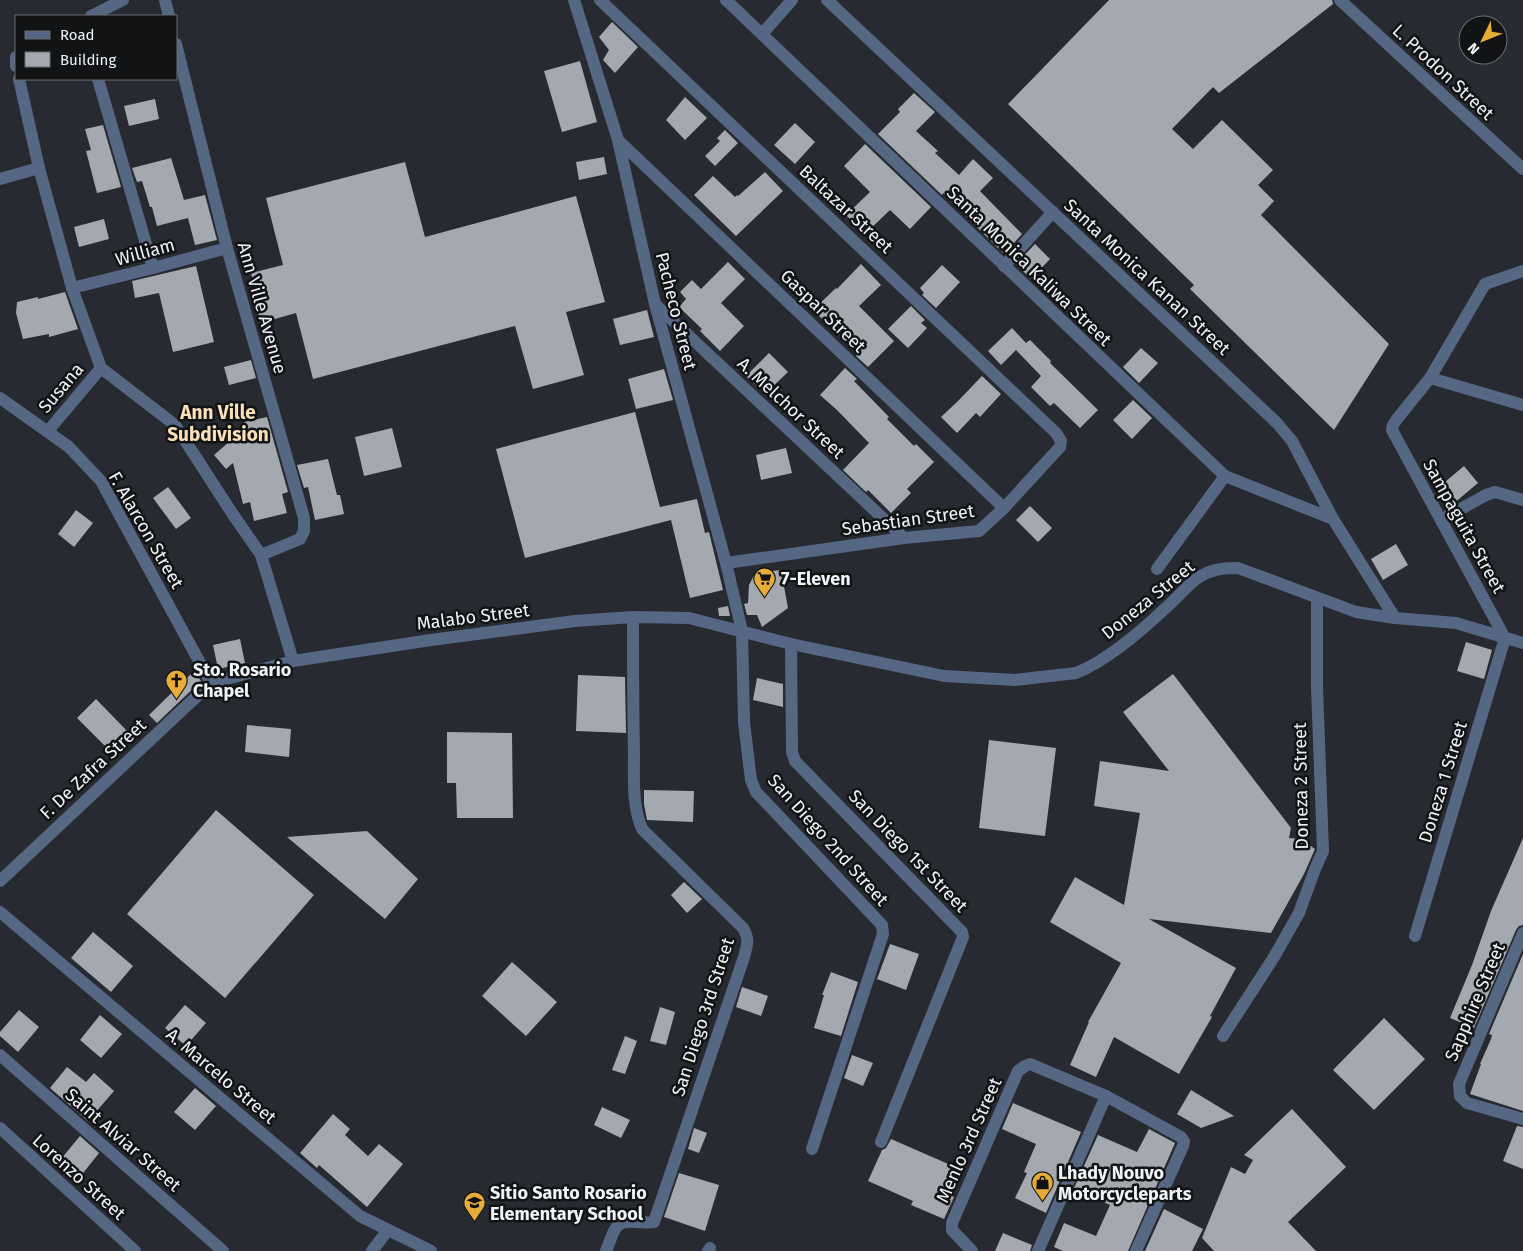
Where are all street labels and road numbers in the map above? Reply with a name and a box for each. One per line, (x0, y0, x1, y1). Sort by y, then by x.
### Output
street label: L. Prodon Street (1388, 19, 1499, 125)
street label: Baltazar Street (795, 160, 898, 258)
street label: Santa Monica Kaliwa Street (942, 181, 1116, 351)
street label: Santa Monica Kanan Street (1059, 194, 1235, 360)
street label: William (113, 234, 177, 270)
street label: Ann Ville Avenue (233, 240, 291, 376)
street label: Pacheco Street (651, 250, 701, 373)
street label: Gaspar Street (776, 265, 871, 358)
street label: A. Melchor Street (733, 353, 850, 464)
street label: Susana (34, 358, 88, 418)
street label: Sampaguita Street (1418, 455, 1510, 597)
street label: F. Alarcon Street (104, 468, 189, 593)
street label: Sebastian Street (840, 500, 976, 540)
street label: Doneza Street (1097, 555, 1199, 644)
street label: Malabo Street (415, 599, 531, 635)
street label: F. De Zafra Street (35, 714, 151, 824)
street label: Doneza 1 Street (1414, 718, 1472, 845)
street label: Doneza 2 Street (1289, 722, 1313, 850)
street label: San Diego 2nd Street (763, 770, 893, 911)
street label: San Diego 1st Street (844, 785, 973, 917)
street label: San Diego 3rd Street (667, 934, 739, 1099)
street label: Sapphire Street (1440, 939, 1510, 1064)
street label: A. Marcelo Street (161, 1024, 281, 1129)
street label: Menlo 3rd Street (932, 1074, 1007, 1206)
street label: Saint Alviar Street (61, 1084, 186, 1197)
street label: Lorenzo Street (28, 1129, 130, 1225)

